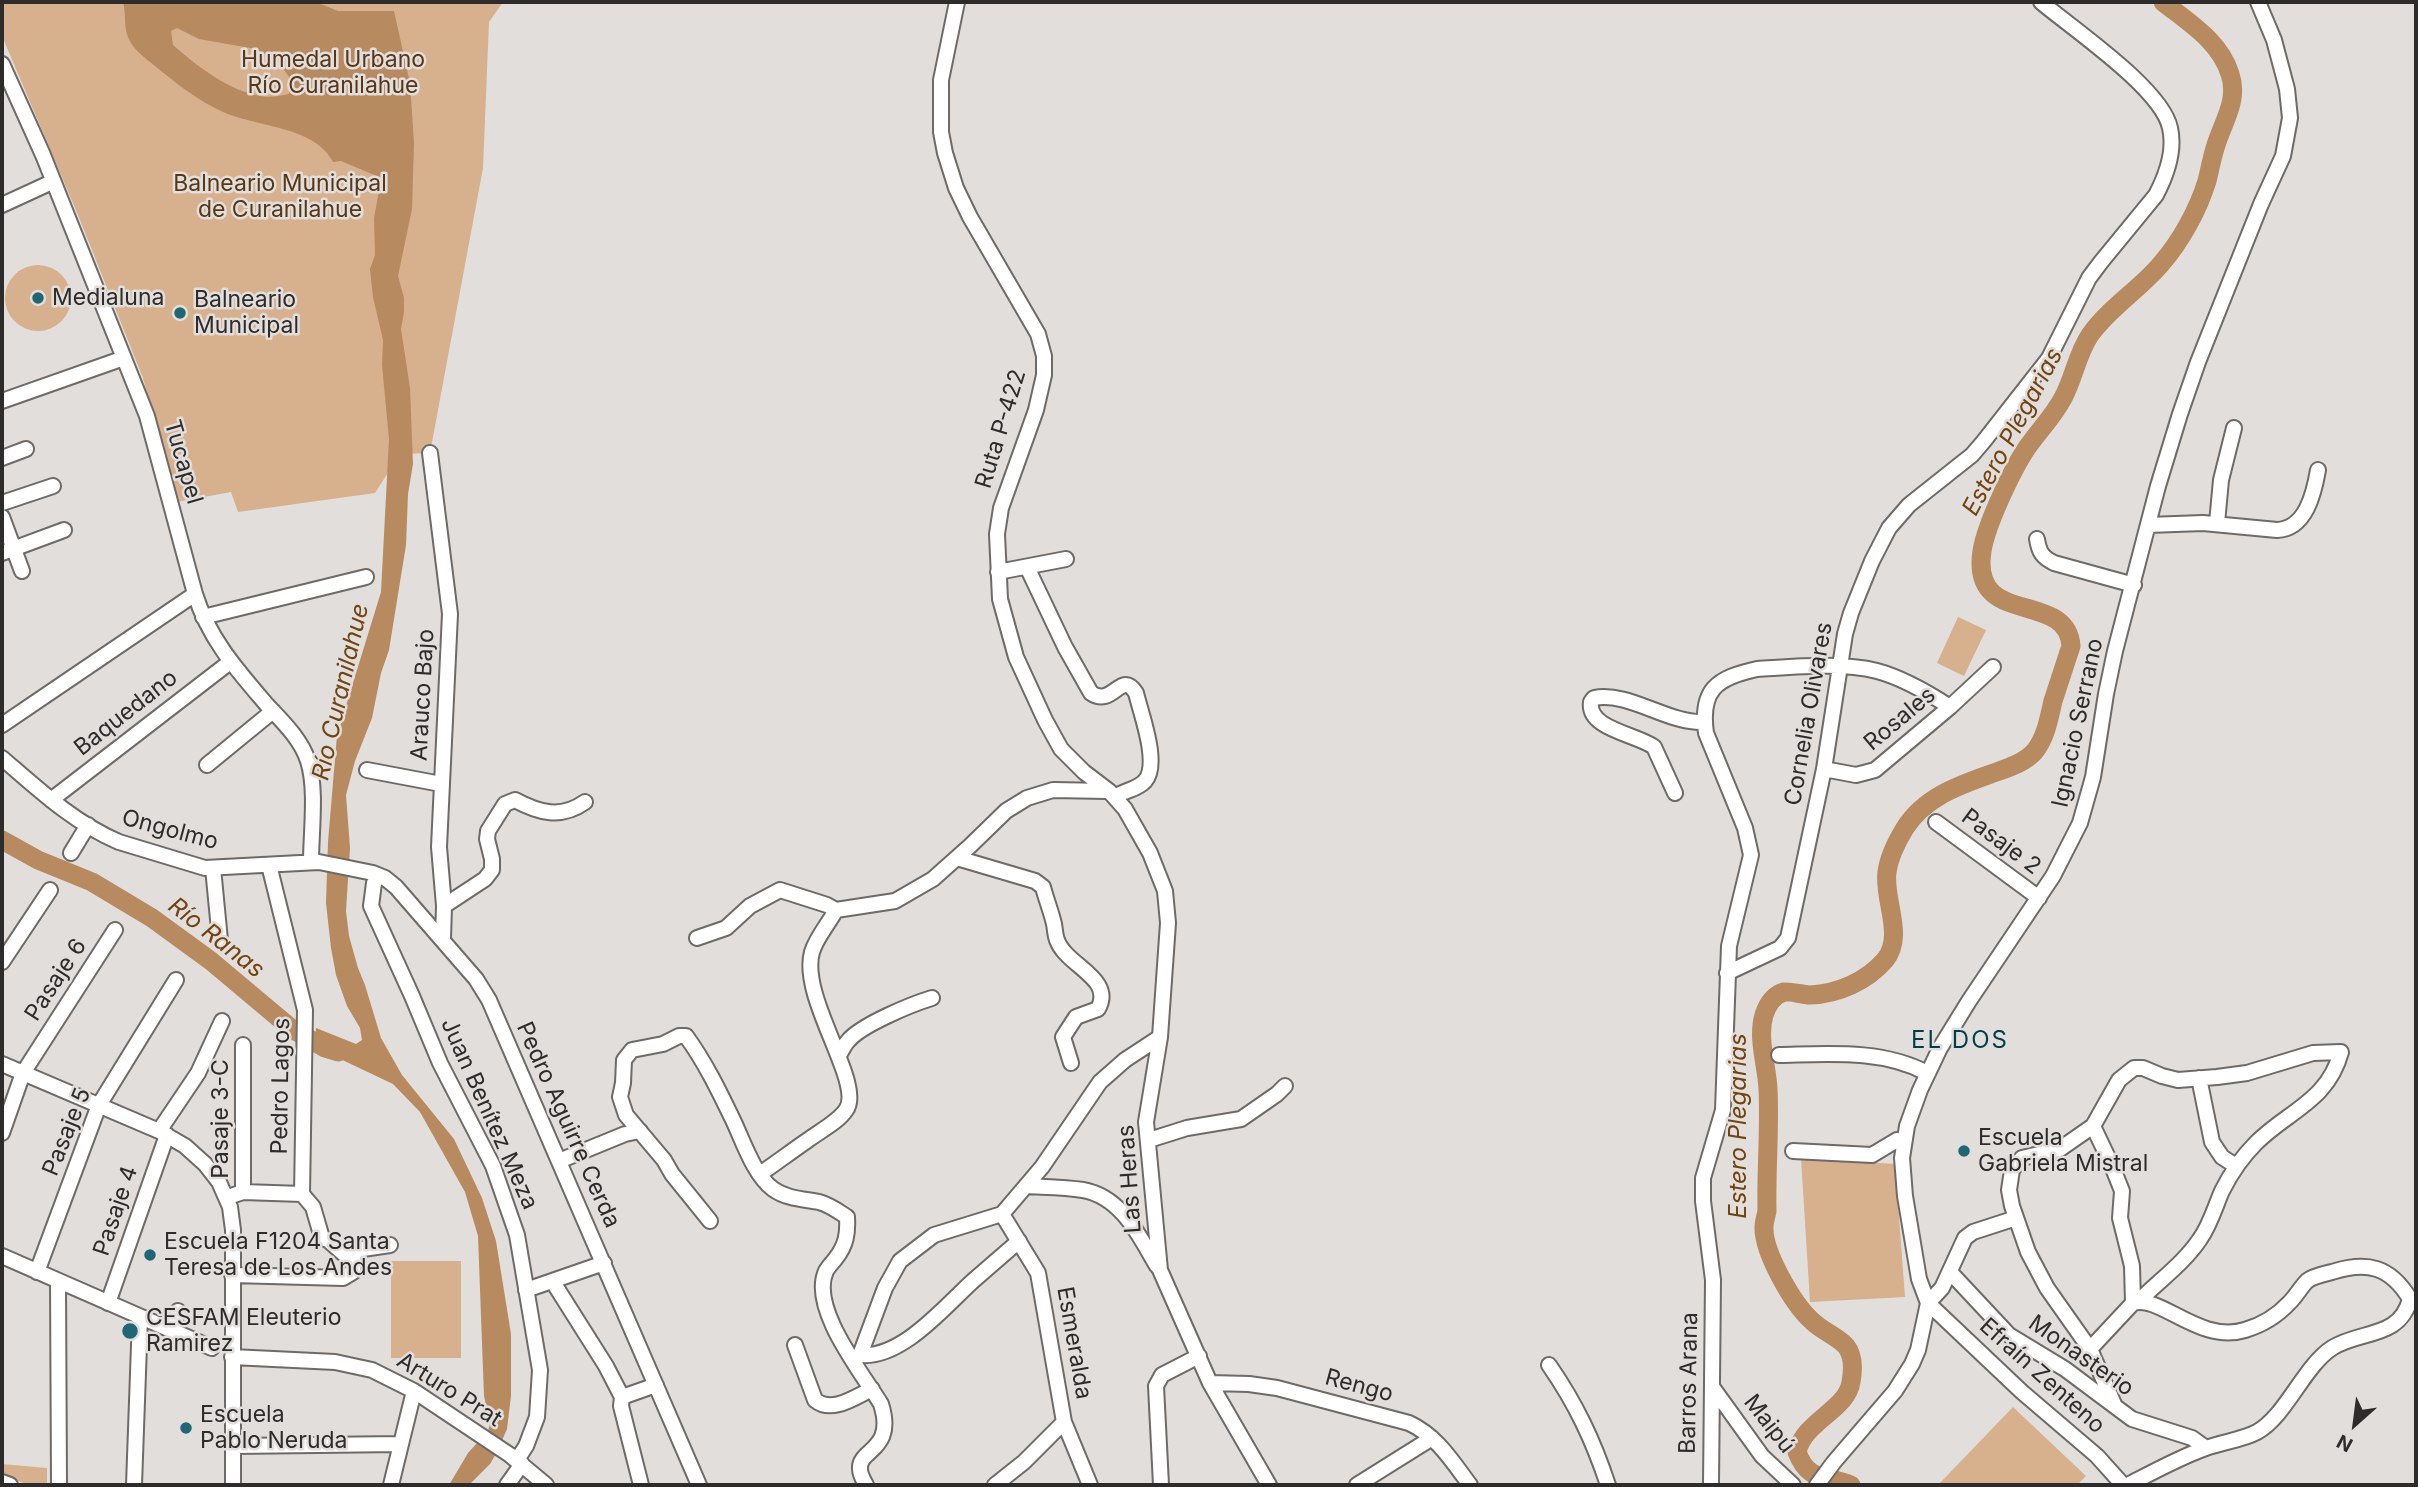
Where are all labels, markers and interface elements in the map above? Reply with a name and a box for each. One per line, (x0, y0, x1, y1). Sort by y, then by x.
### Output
park label: Humedal Urbano Río Curanilahue (241, 46, 425, 100)
park label: Balneario Municipal de Curanilahue (173, 170, 387, 224)
place label: Medialuna (52, 284, 164, 312)
place label: Balneario Municipal (194, 286, 299, 340)
marker: Medialuna (30, 290, 46, 306)
marker: Balneario Municipal (172, 305, 188, 321)
water label: Estero Plegarias (1957, 343, 2069, 521)
street label: Ruta P-422 (970, 366, 1032, 492)
street label: Tucapel (158, 417, 208, 507)
water label: Río Curanilahue (307, 601, 375, 783)
street label: Cornelia Olivares (1779, 620, 1839, 808)
street label: Arauco Bajo (406, 628, 440, 762)
street label: Ignacio Serrano (2047, 636, 2109, 810)
street label: Baquedano (69, 664, 183, 762)
street label: Rosales (1859, 681, 1941, 757)
street label: Pasaje 2 (1956, 803, 2046, 881)
street label: Ongolmo (119, 804, 221, 856)
water label: Río Ranas (162, 892, 270, 984)
street label: Pasaje 6 (19, 934, 93, 1026)
street label: Juan Benítez Meza (434, 1014, 544, 1214)
street label: Pedro Lagos (266, 1017, 296, 1155)
street label: Pedro Aguirre Cerda (510, 1018, 626, 1232)
district label: EL DOS (1912, 1027, 2008, 1055)
water label: Estero Plegarias (1725, 1033, 1753, 1219)
street label: Pasaje 3-C (207, 1059, 235, 1179)
street label: Pasaje 5 (37, 1084, 97, 1180)
street label: Las Heras (1112, 1124, 1148, 1234)
place label: Escuela Gabriela Mistral (1978, 1124, 2148, 1178)
marker: Escuela Gabriela Mistral (1956, 1143, 1972, 1159)
street label: Pasaje 4 (88, 1163, 144, 1259)
place label: Escuela F1204 Santa Teresa de Los Andes (164, 1228, 392, 1282)
marker: Escuela F1204 Santa Teresa de Los Andes (142, 1247, 158, 1263)
street label: Esmeralda (1051, 1285, 1097, 1401)
place label: CESFAM Eleuterio Ramirez (146, 1304, 341, 1358)
street label: Monasterio (2023, 1310, 2139, 1402)
street label: Barros Arana (1674, 1312, 1704, 1454)
street label: Efraín Zenteno (1974, 1313, 2110, 1439)
marker: CESFAM Eleuterio Ramirez (120, 1321, 140, 1341)
street label: Arturo Prat (392, 1347, 506, 1433)
street label: Rengo (1322, 1364, 1396, 1408)
street label: Maipú (1738, 1389, 1800, 1459)
north arrow (2320, 1389, 2390, 1459)
place label: Escuela Pablo Neruda (200, 1401, 348, 1455)
marker: Escuela Pablo Neruda (178, 1420, 194, 1436)
text: N (2333, 1429, 2357, 1457)

